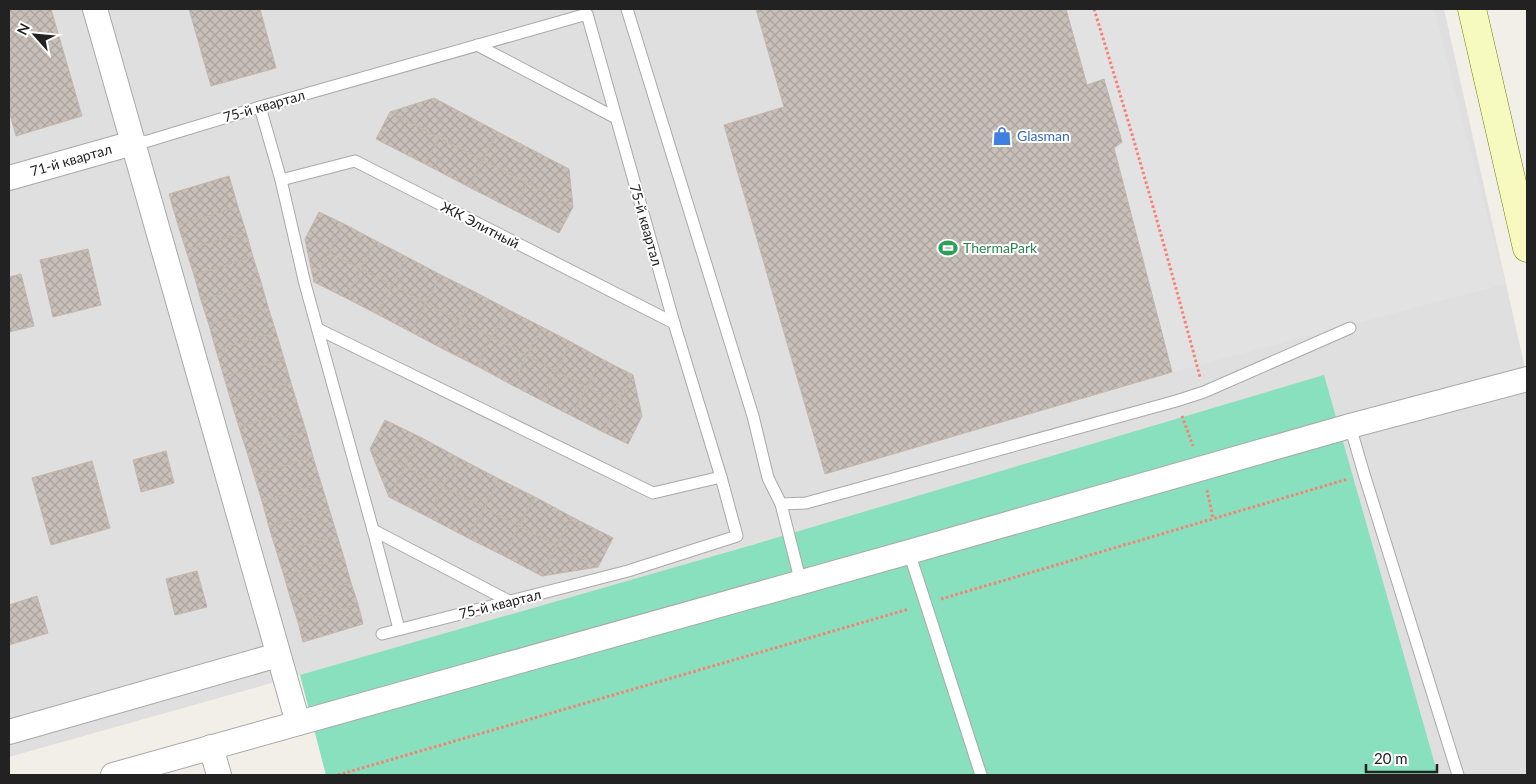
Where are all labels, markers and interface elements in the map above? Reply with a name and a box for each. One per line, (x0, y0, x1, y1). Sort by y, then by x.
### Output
north arrow (10, 10, 60, 60)
text: N (13, 20, 33, 38)
street label: 75-й квартал (221, 86, 307, 125)
shop icon: Glasman (991, 125, 1013, 147)
place label: Glasman (1017, 127, 1070, 144)
street label: 71-й квартал (28, 140, 114, 179)
street label: 75-й квартал (627, 182, 666, 268)
street label: ЖК Элитный (438, 198, 522, 252)
sports icon: ThermaPark (937, 237, 959, 259)
place label: ThermaPark (963, 239, 1038, 256)
street label: 75-й квартал (457, 585, 543, 622)
scale bar (1366, 742, 1437, 774)
text: 20 m (1374, 749, 1408, 767)

